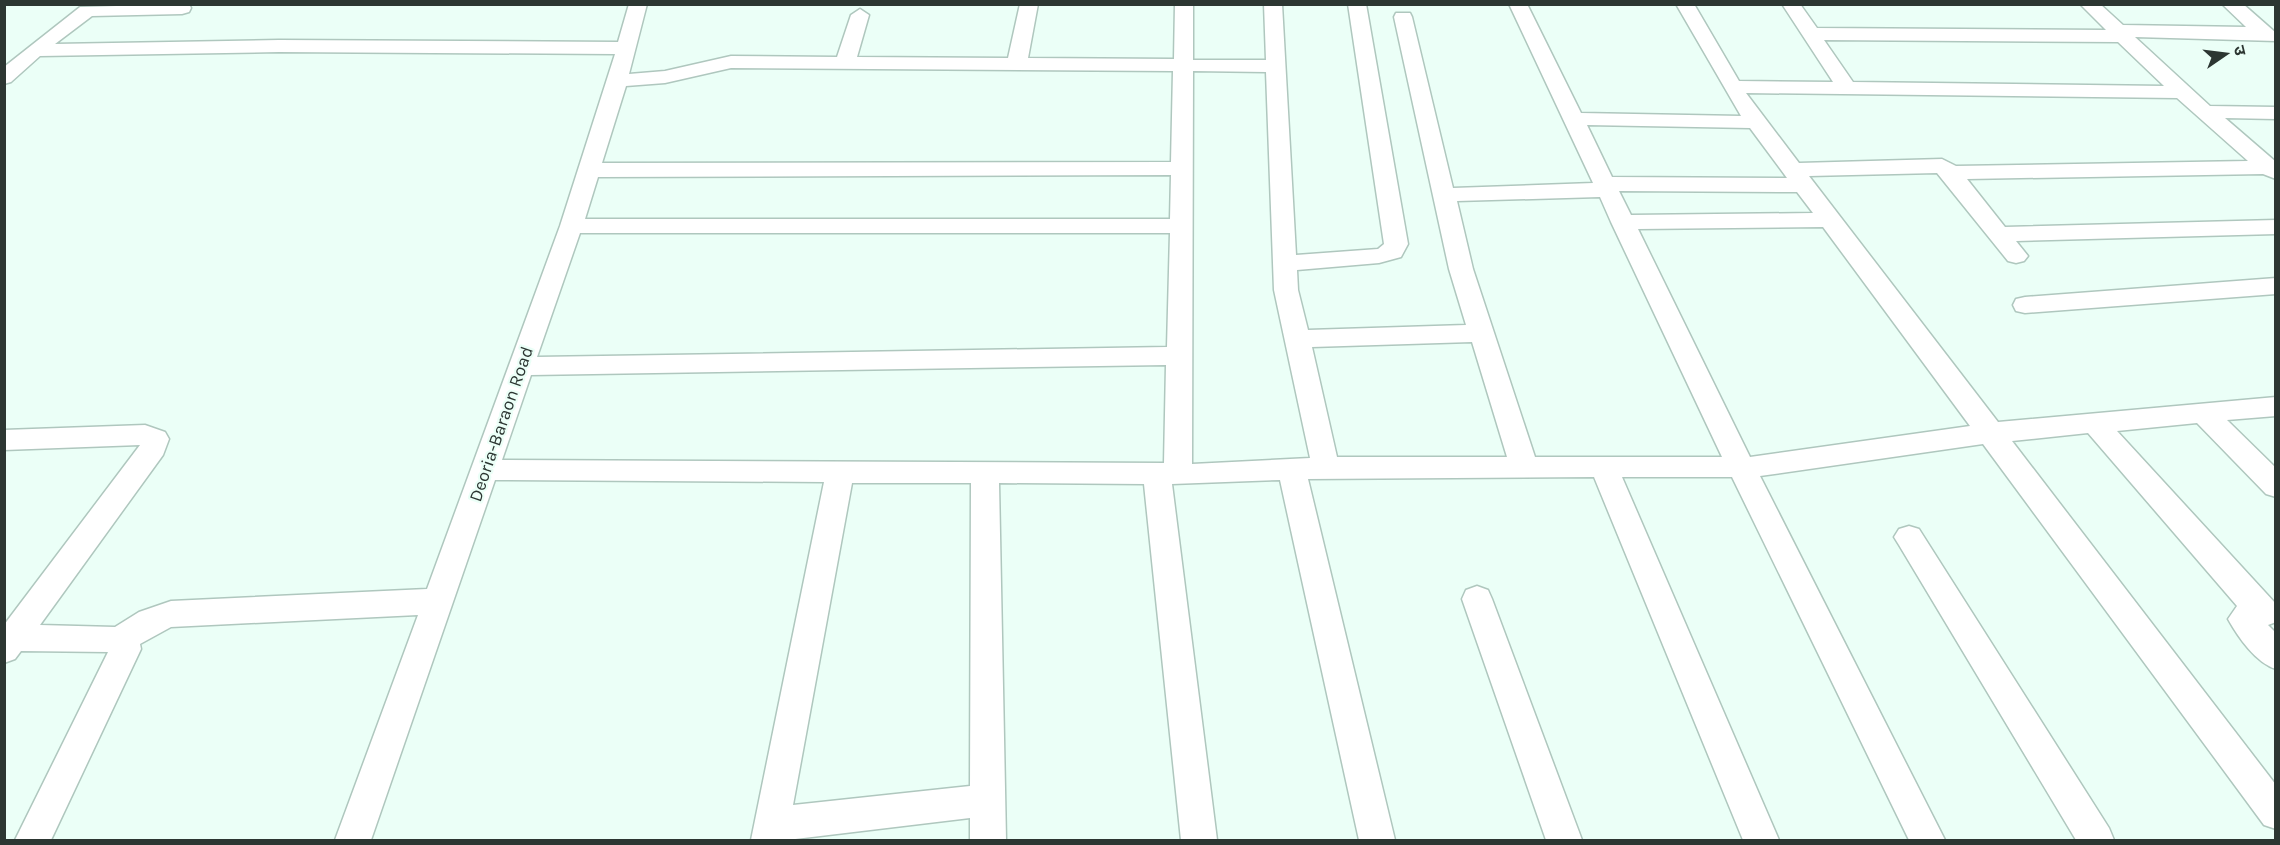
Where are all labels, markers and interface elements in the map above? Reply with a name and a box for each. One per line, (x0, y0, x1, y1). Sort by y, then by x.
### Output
north arrow (2196, 24, 2256, 84)
text: उ (2230, 44, 2251, 58)
street label: Deoria-Baraon Road (464, 343, 538, 505)

